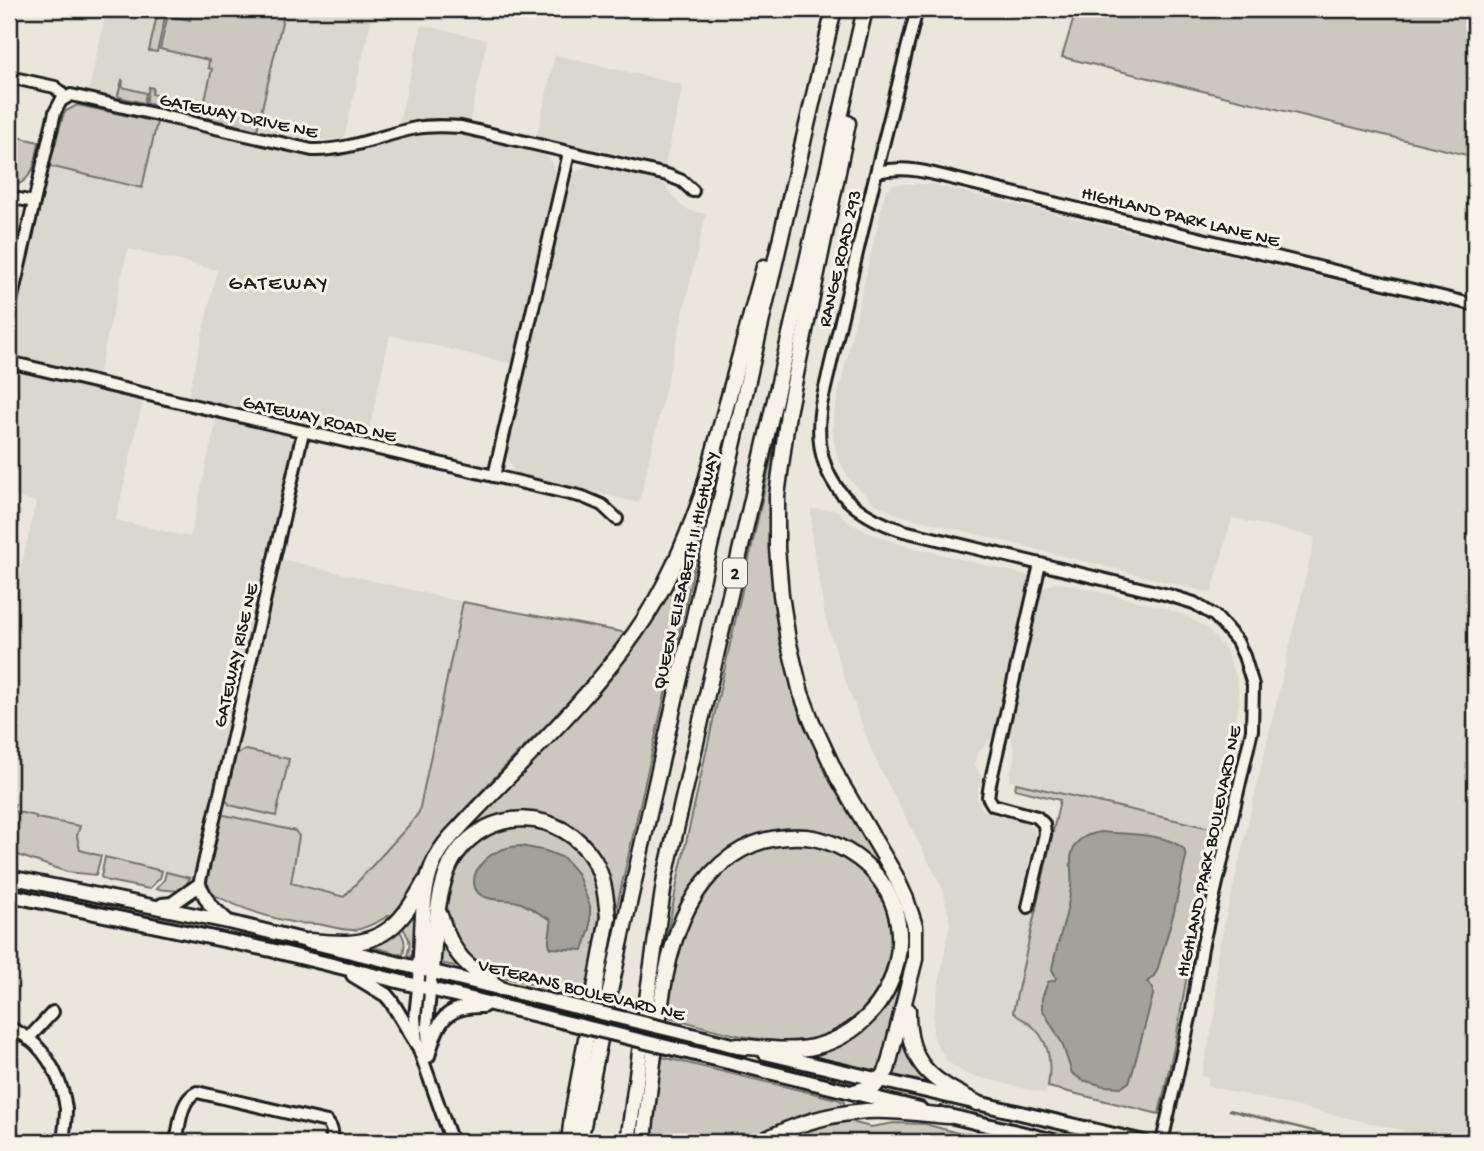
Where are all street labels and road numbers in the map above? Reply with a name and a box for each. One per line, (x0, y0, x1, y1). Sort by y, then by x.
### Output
street label: GATEWAY DRIVE NE (157, 89, 321, 146)
street label: HIGHLAND PARK LANE NE (1079, 183, 1283, 254)
street label: RANGE ROAD 293 (814, 188, 868, 330)
street label: GATEWAY ROAD NE (240, 392, 399, 450)
street label: QUEEN ELIZABETH II HIGHWAY (649, 449, 726, 692)
road number: 2 (723, 558, 747, 588)
street label: GATEWAY RISE NE (210, 580, 265, 730)
street label: HIGHLAND PARK BOULEVARD NE (1173, 723, 1249, 979)
street label: VETERANS BOULEVARD NE (474, 954, 688, 1029)

